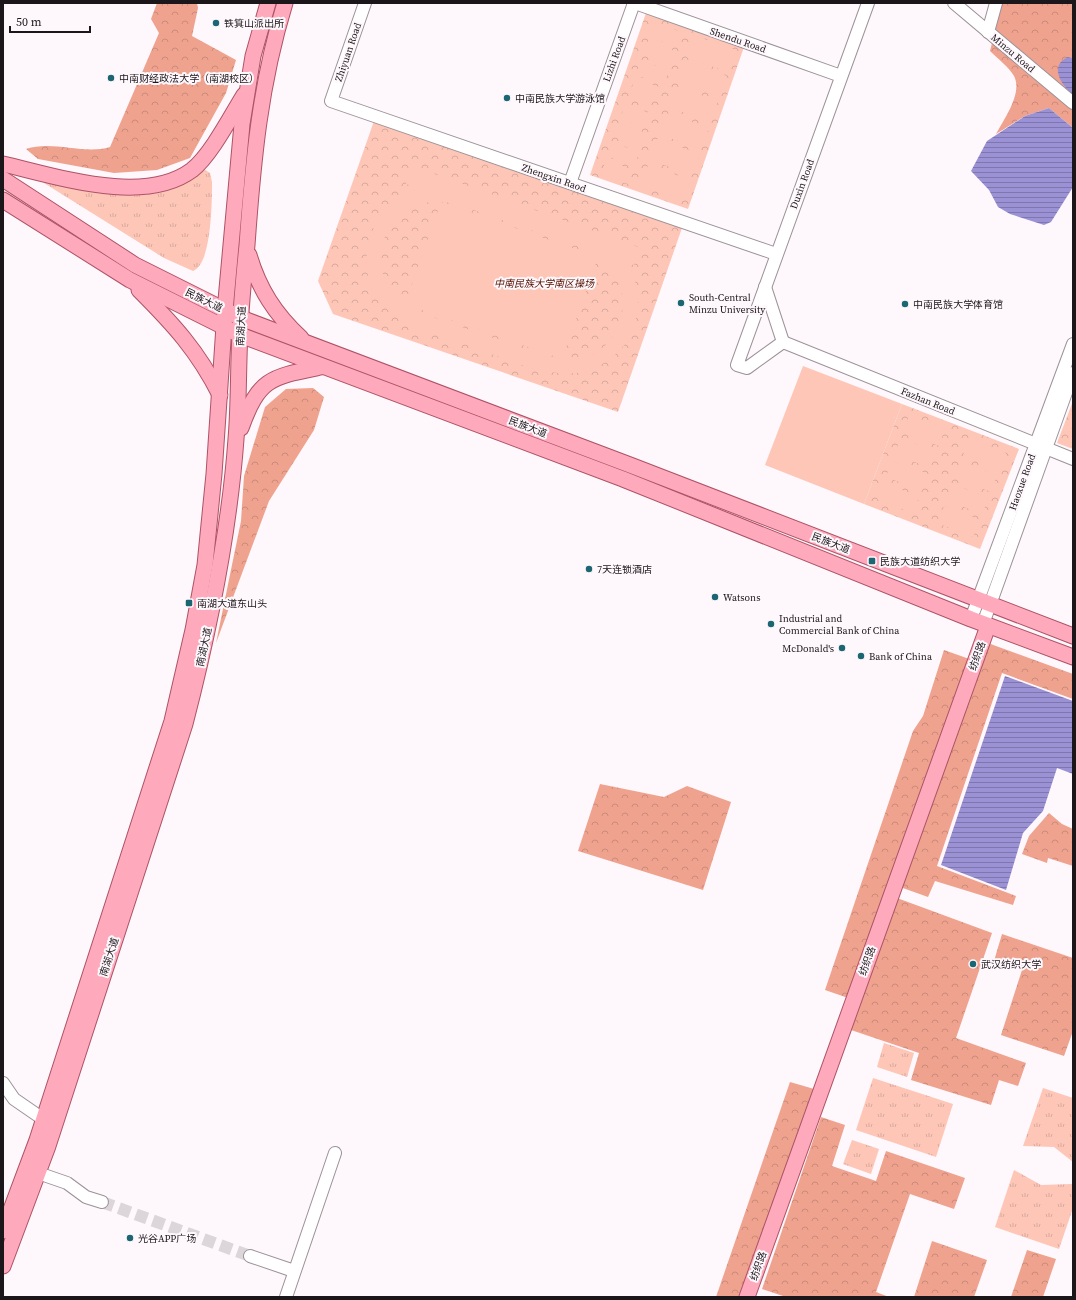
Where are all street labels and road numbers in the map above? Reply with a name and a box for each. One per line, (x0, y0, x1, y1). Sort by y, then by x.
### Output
street label: Zhiyuan Road (332, 21, 364, 83)
street label: Shendu Road (708, 24, 768, 56)
street label: Minzu Road (988, 31, 1038, 75)
street label: Lizhi Road (600, 34, 628, 84)
street label: Duxin Road (787, 157, 817, 211)
street label: Zhengxin Raod (520, 161, 588, 195)
street label: 民族大道 (183, 285, 225, 315)
street label: 南湖大道 (233, 306, 249, 346)
street label: Fazhan Road (899, 384, 957, 418)
street label: 民族大道 (507, 414, 549, 440)
street label: Haoxue Road (1006, 452, 1038, 512)
street label: 民族大道 (810, 530, 852, 556)
street label: 南湖大道 (193, 626, 215, 668)
street label: 纺织路 (966, 640, 988, 672)
street label: 南湖大道 (97, 936, 121, 978)
street label: 纺织路 (856, 945, 878, 977)
street label: 纺织路 (747, 1250, 769, 1282)

